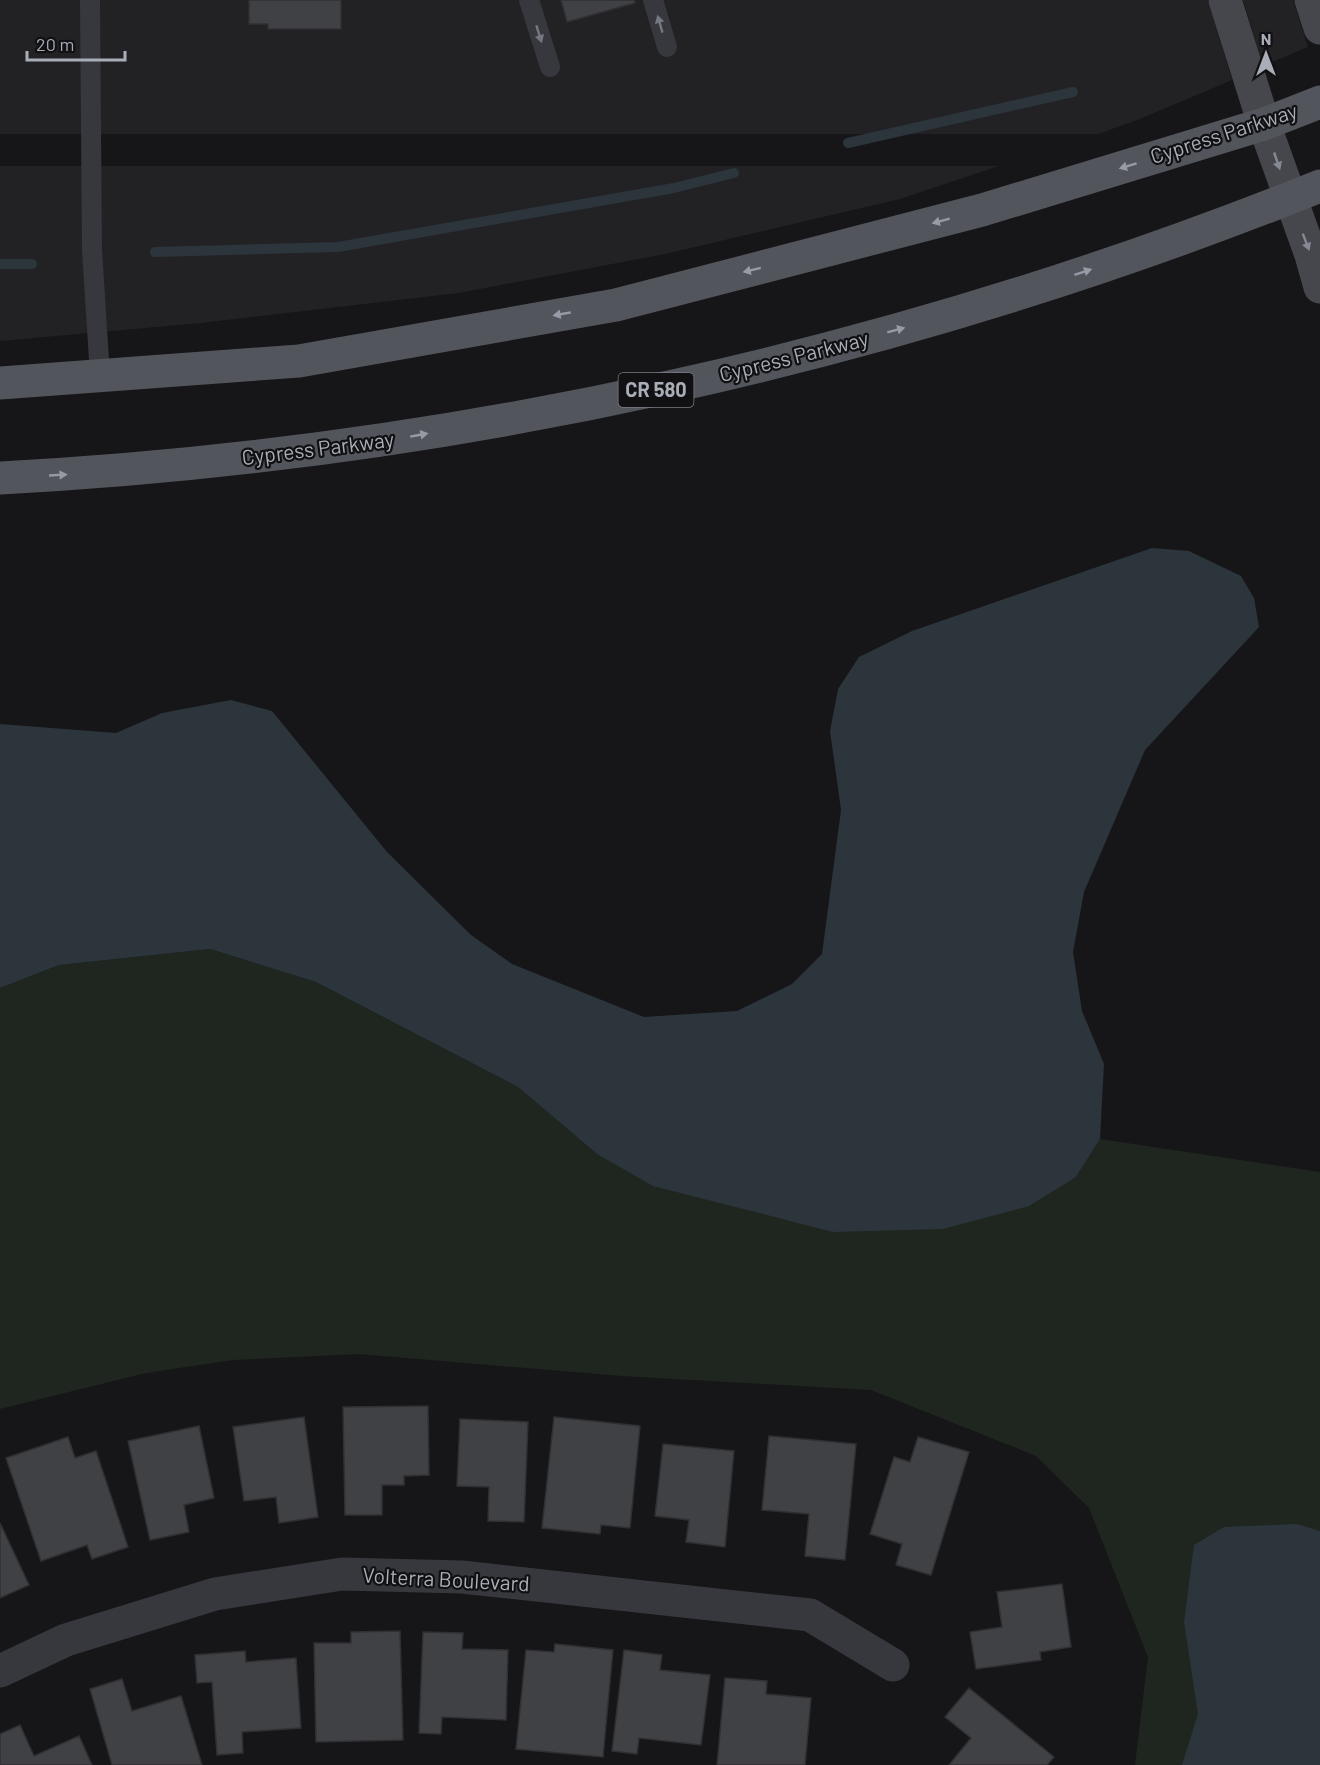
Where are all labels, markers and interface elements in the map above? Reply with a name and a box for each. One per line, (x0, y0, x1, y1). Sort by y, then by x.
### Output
one-way arrow (655, 15, 664, 33)
scale bar (27, 24, 124, 62)
north arrow (1236, 24, 1296, 84)
one-way arrow (535, 25, 544, 43)
text: N (1261, 29, 1271, 48)
text: 20 m (36, 33, 74, 55)
street label: Cypress Parkway (1147, 97, 1301, 168)
one-way arrow (1272, 152, 1282, 170)
one-way arrow (1119, 162, 1137, 171)
one-way arrow (931, 216, 950, 226)
one-way arrow (1302, 233, 1311, 251)
one-way arrow (743, 265, 761, 275)
one-way arrow (1074, 267, 1092, 277)
one-way arrow (552, 310, 571, 319)
street label: Cypress Parkway (716, 325, 871, 386)
one-way arrow (887, 325, 906, 335)
road number: CR 580 (618, 373, 694, 407)
street label: Cypress Parkway (240, 426, 396, 469)
one-way arrow (410, 430, 429, 439)
one-way arrow (49, 470, 68, 479)
street label: Volterra Boulevard (362, 1562, 530, 1595)

